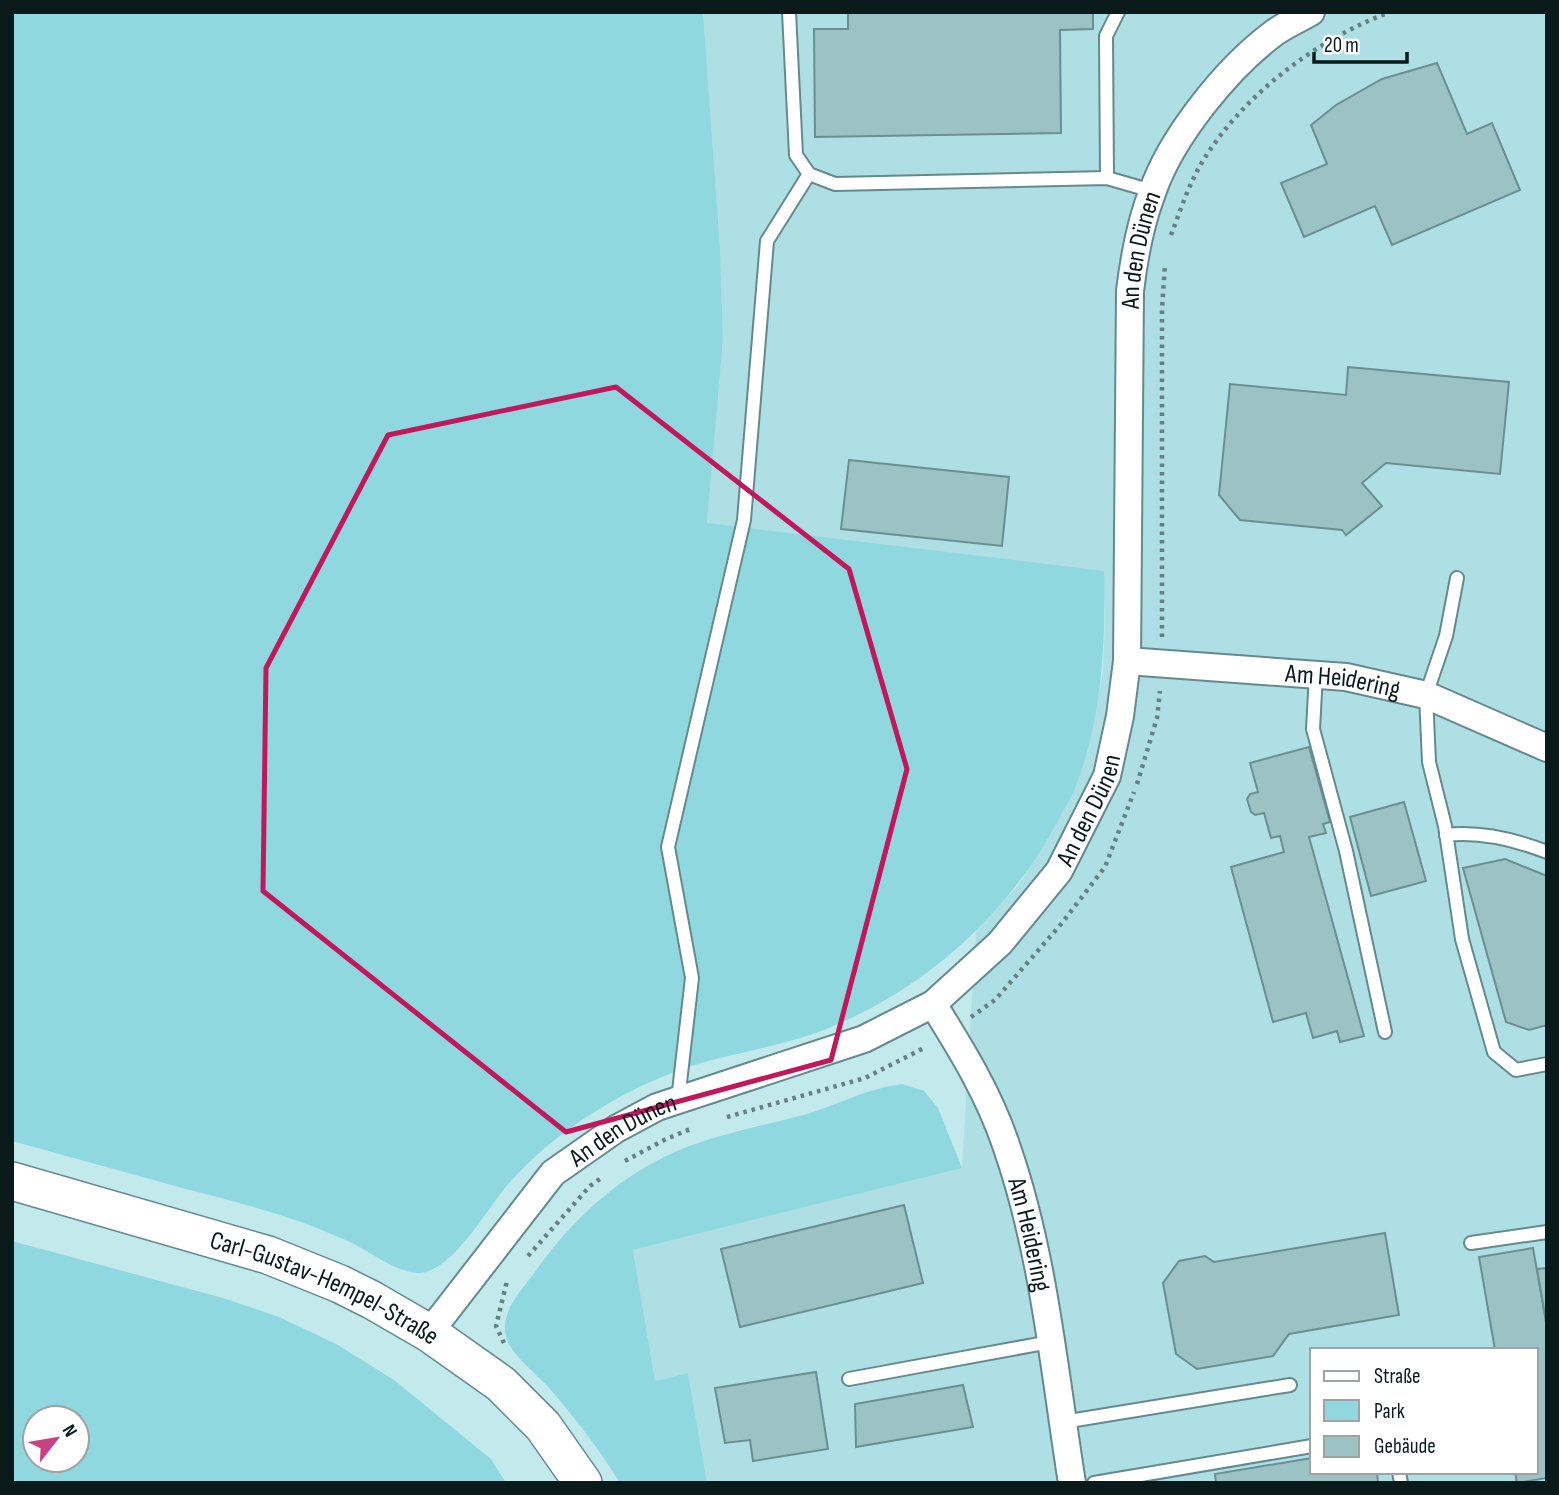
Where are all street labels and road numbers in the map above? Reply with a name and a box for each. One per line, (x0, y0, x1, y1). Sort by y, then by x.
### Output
street label: An den Dünen (1116, 187, 1168, 310)
street label: Am Heidering (1283, 659, 1403, 706)
street label: An den Dünen (1050, 752, 1128, 872)
street label: An den Dünen (563, 1088, 680, 1175)
street label: Am Heidering (1000, 1173, 1057, 1294)
street label: Carl-Gustav-Hempel-Straße (206, 1225, 445, 1352)

